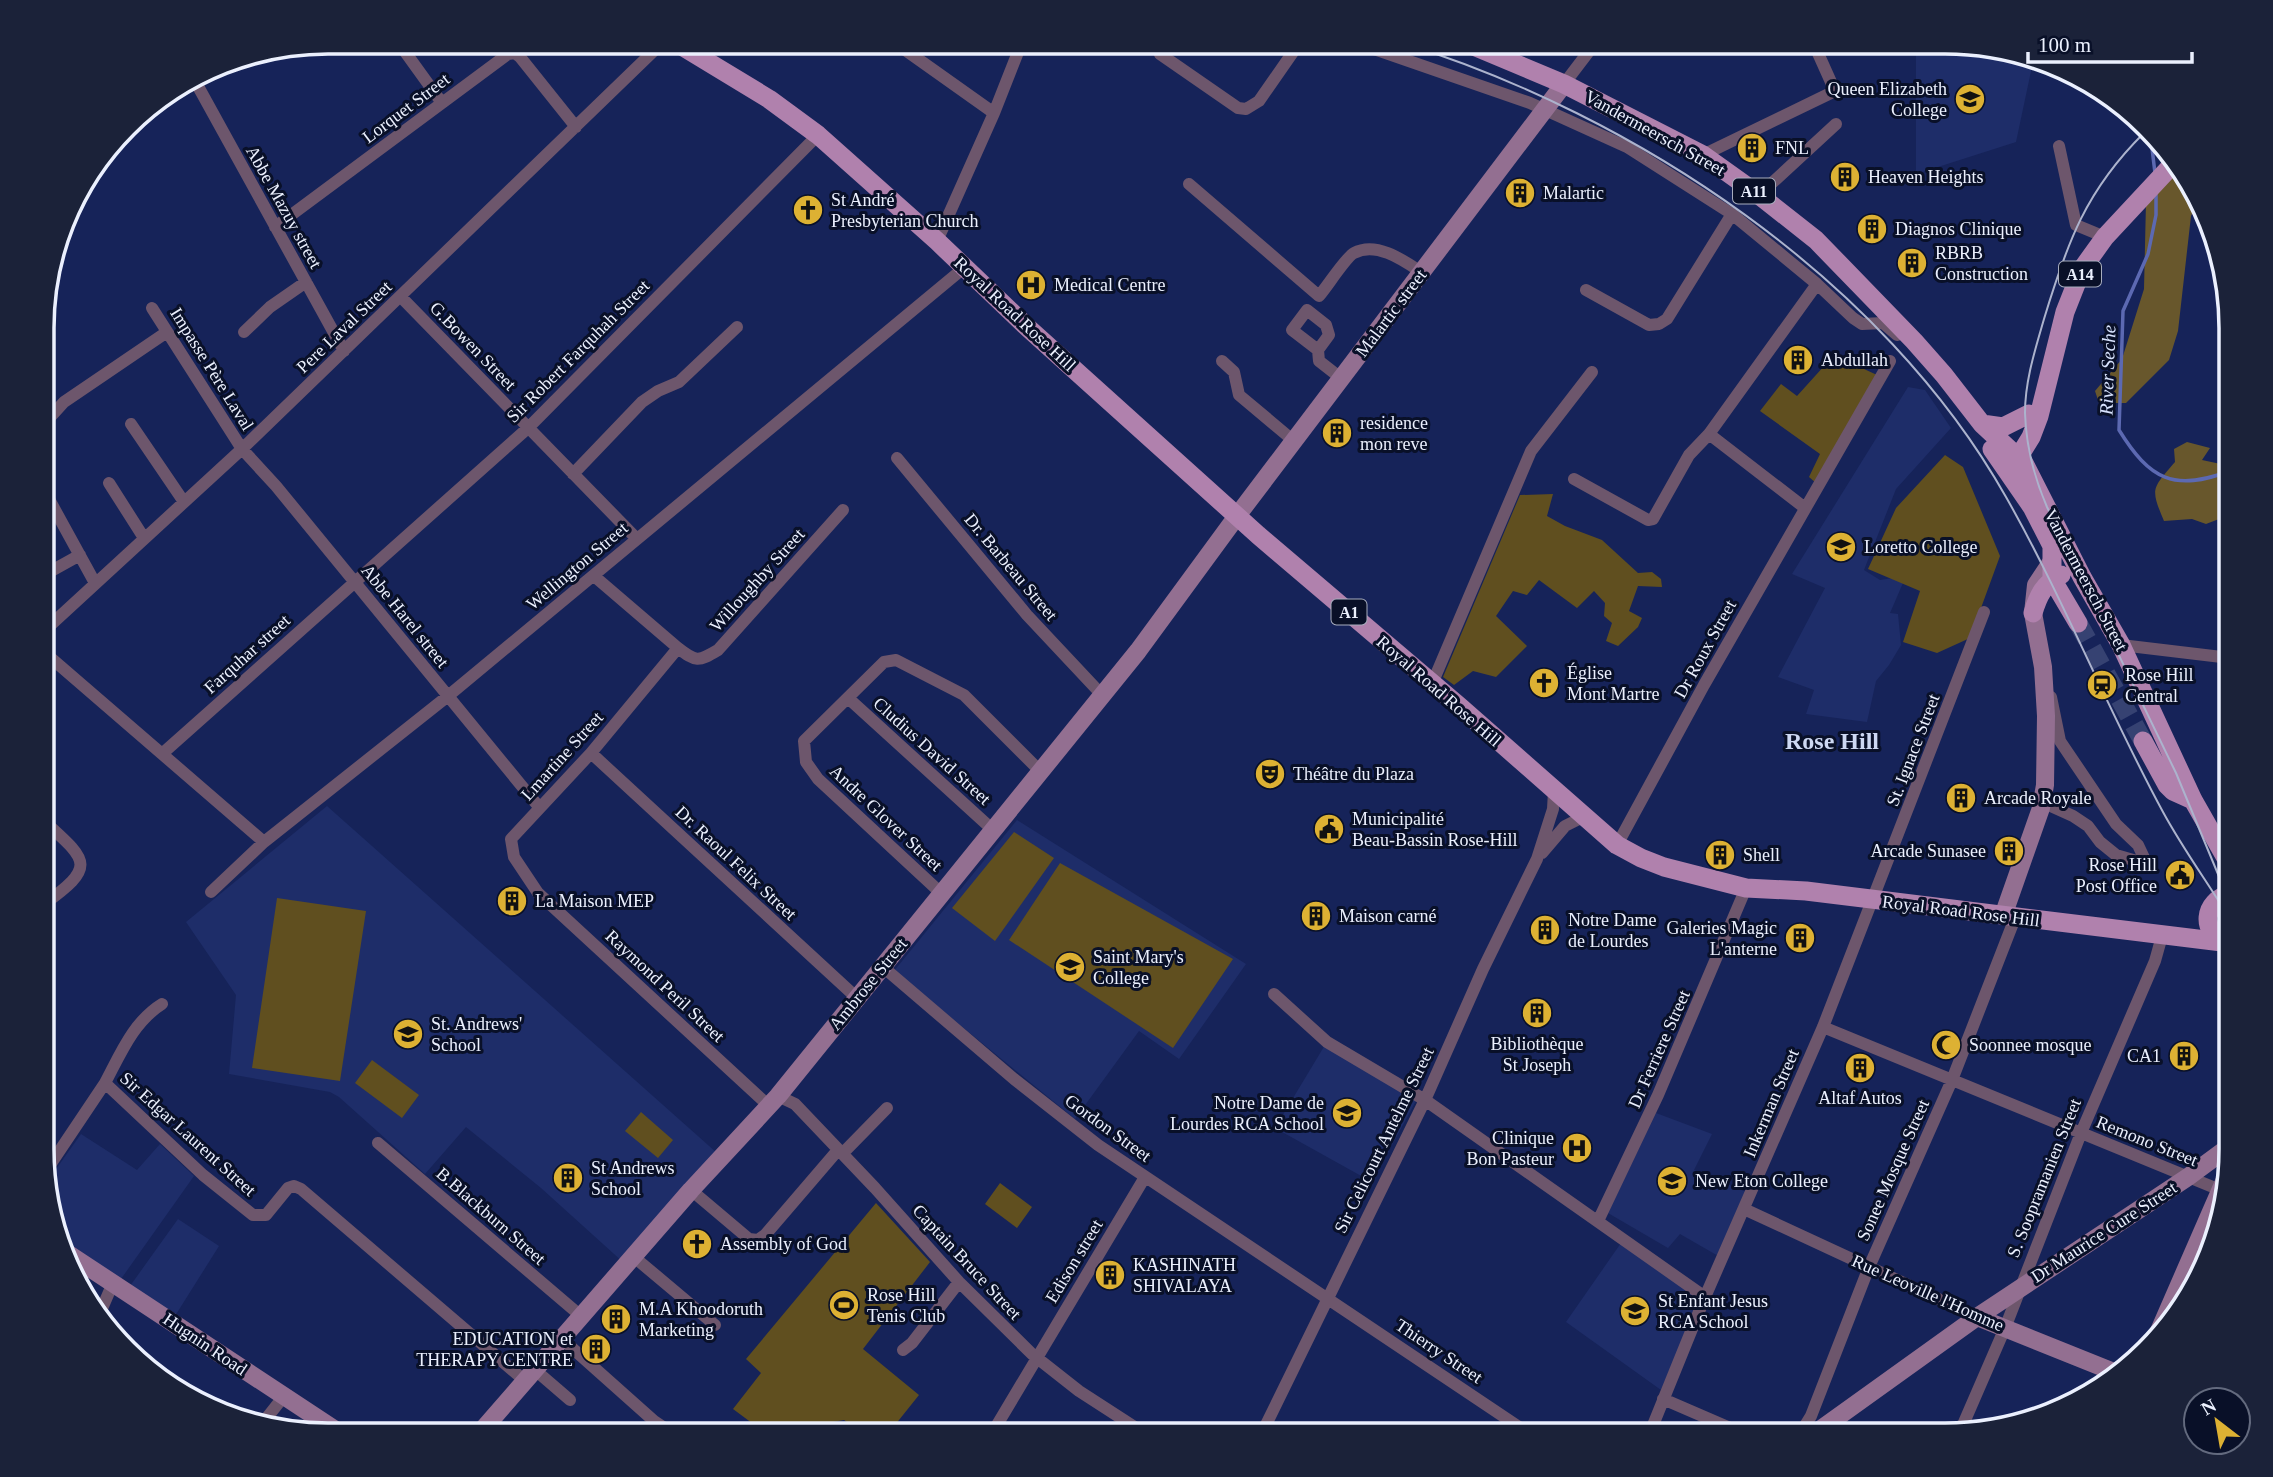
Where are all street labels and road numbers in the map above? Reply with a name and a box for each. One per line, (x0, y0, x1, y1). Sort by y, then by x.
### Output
street label: Lorquet Street (359, 69, 453, 147)
street label: Vandermeersch Street (1581, 86, 1729, 180)
street label: Abbe Mazuy street (242, 142, 326, 272)
road number: A11 (1733, 178, 1775, 204)
street label: Royal Road Rose Hill (950, 253, 1080, 375)
road number: A14 (2059, 262, 2101, 286)
street label: Malartic street (1352, 265, 1430, 361)
street label: Sir Robert Farquhah Street (503, 276, 653, 426)
street label: Pere Laval Street (292, 277, 396, 377)
street label: G.Bowen Street (426, 298, 520, 394)
street label: Impasse Père Laval (166, 304, 258, 434)
street label: Vandermeersch Street (2040, 506, 2132, 654)
street label: Dr. Barbeau Street (960, 509, 1062, 625)
street label: Wellington Street (522, 518, 632, 614)
street label: Willoughby Street (705, 524, 809, 636)
street label: Abbe Harel street (357, 560, 453, 672)
street label: Dr Roux Street (1670, 596, 1740, 702)
road number: A1 (1332, 600, 1366, 624)
street label: Farquhar street (200, 610, 294, 698)
street label: Royal Road Rose Hill (1373, 631, 1505, 751)
street label: St. Ignace Street (1882, 691, 1944, 809)
street label: Cludius David Street (869, 693, 995, 809)
street label: Lmartine Street (517, 708, 607, 804)
street label: Andre Glover Street (826, 761, 946, 875)
street label: Dr. Raoul Felix Street (671, 802, 801, 924)
street label: Royal Road Rose Hill (1881, 891, 2041, 931)
street label: Raymond Peril Street (602, 926, 728, 1046)
street label: Ambrose Street (825, 934, 911, 1034)
street label: Dr Ferriere Street (1624, 987, 1694, 1111)
street label: Sir Celicourt Antelme Street (1330, 1044, 1438, 1236)
street label: Inkerman Street (1739, 1046, 1803, 1160)
street label: Sir Edgar Laurent Street (116, 1068, 260, 1200)
street label: Gordon Street (1061, 1090, 1155, 1166)
street label: Sonee Mosque Street (1853, 1096, 1933, 1244)
street label: S. Soopramanien Street (2003, 1096, 2085, 1260)
street label: Remono Street (2093, 1112, 2201, 1170)
street label: B.Blackburn Street (432, 1163, 550, 1269)
street label: Dr Maurice Cure Street (2028, 1177, 2180, 1287)
street label: Captain Bruce Street (909, 1200, 1025, 1324)
street label: Edison street (1041, 1216, 1107, 1306)
street label: Rue Leoville l'Homme (1849, 1250, 2007, 1336)
street label: Hugnin Road (159, 1309, 251, 1379)
street label: Thierry Street (1392, 1315, 1486, 1387)

